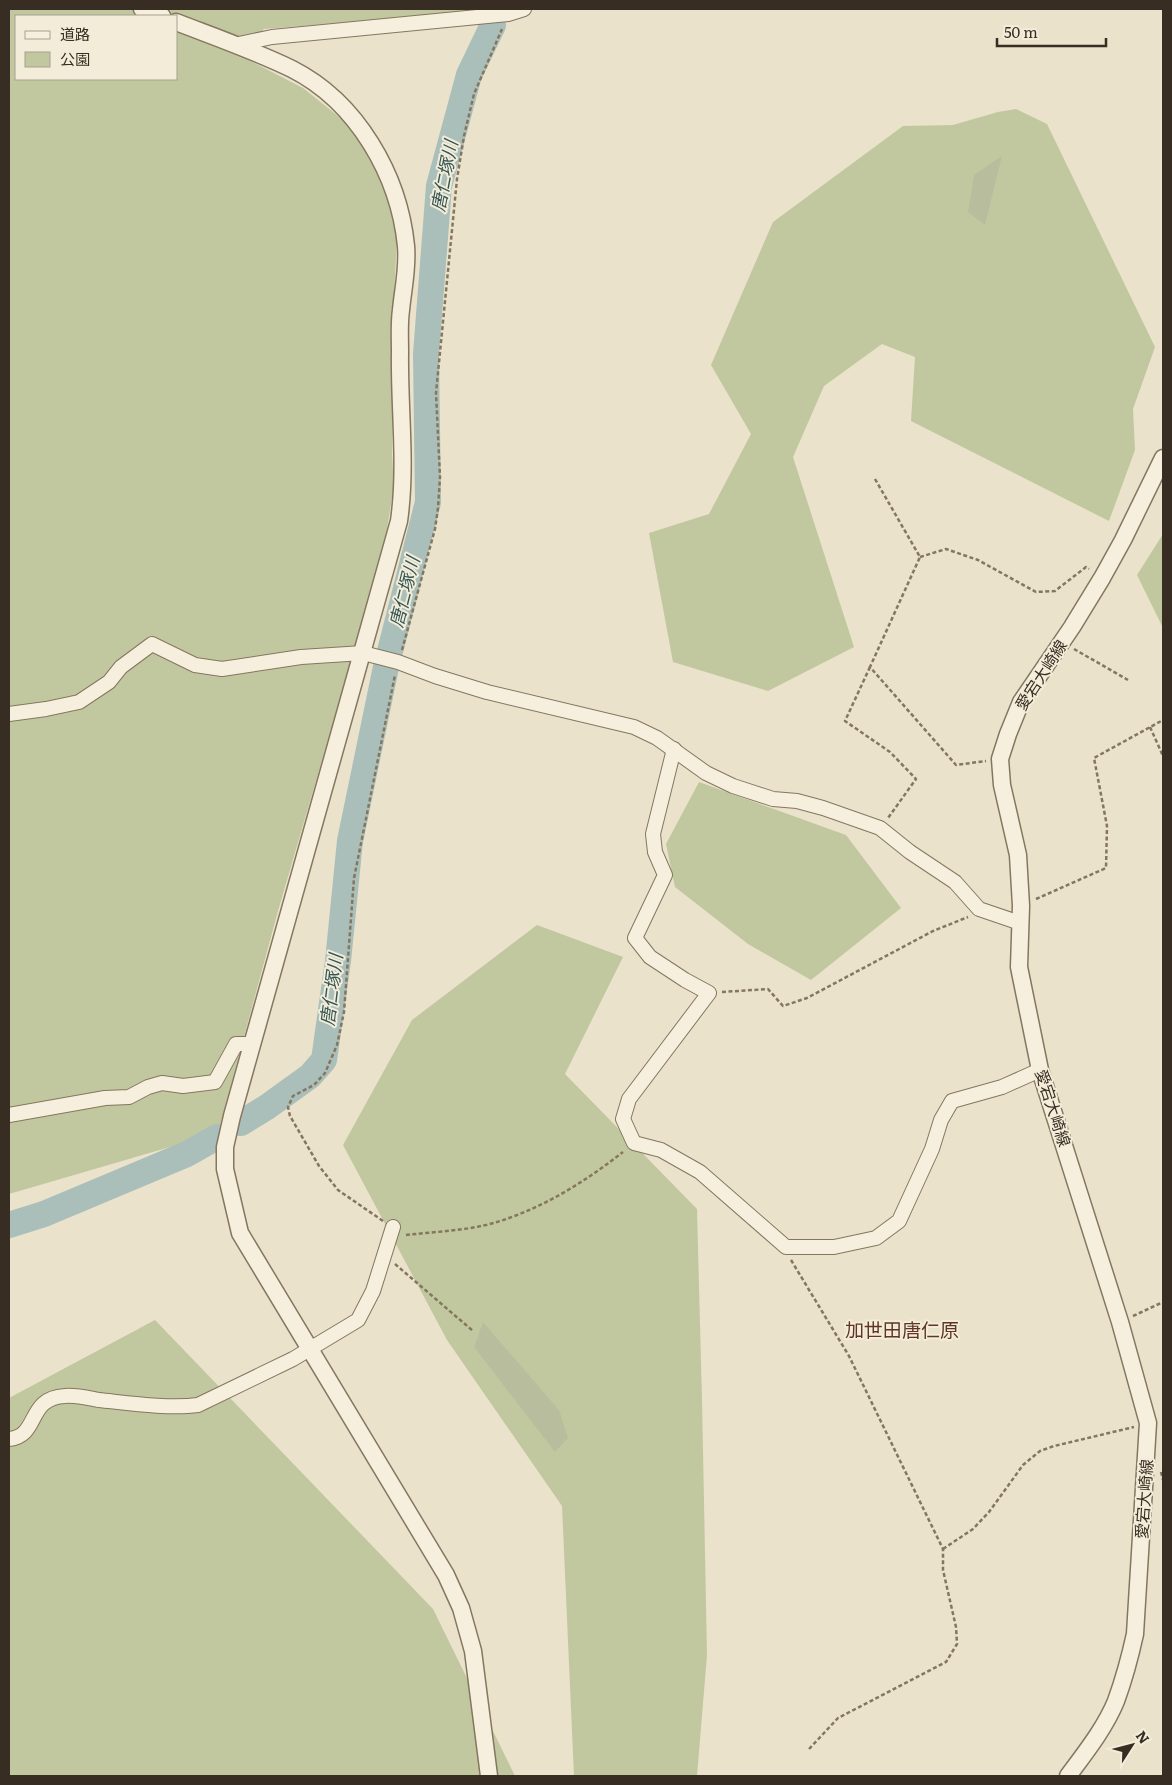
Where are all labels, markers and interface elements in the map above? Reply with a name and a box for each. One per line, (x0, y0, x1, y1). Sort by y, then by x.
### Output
legend (15, 15, 178, 80)
scale bar (997, 15, 1106, 47)
text: 50 m (1004, 20, 1038, 43)
text: 道路 (60, 22, 90, 45)
text: 公園 (60, 47, 90, 70)
water label: 唐仁塚川 (423, 136, 464, 214)
water label: 唐仁塚川 (382, 552, 426, 630)
street label: 愛宕大崎線 (1008, 634, 1072, 715)
water label: 唐仁塚川 (313, 950, 349, 1027)
street label: 愛宕大崎線 (1030, 1066, 1078, 1149)
district label: 加世田唐仁原 (845, 1315, 959, 1343)
street label: 愛宕大崎線 (1128, 1458, 1158, 1540)
north arrow (1107, 1720, 1157, 1770)
text: N (1132, 1726, 1155, 1748)

